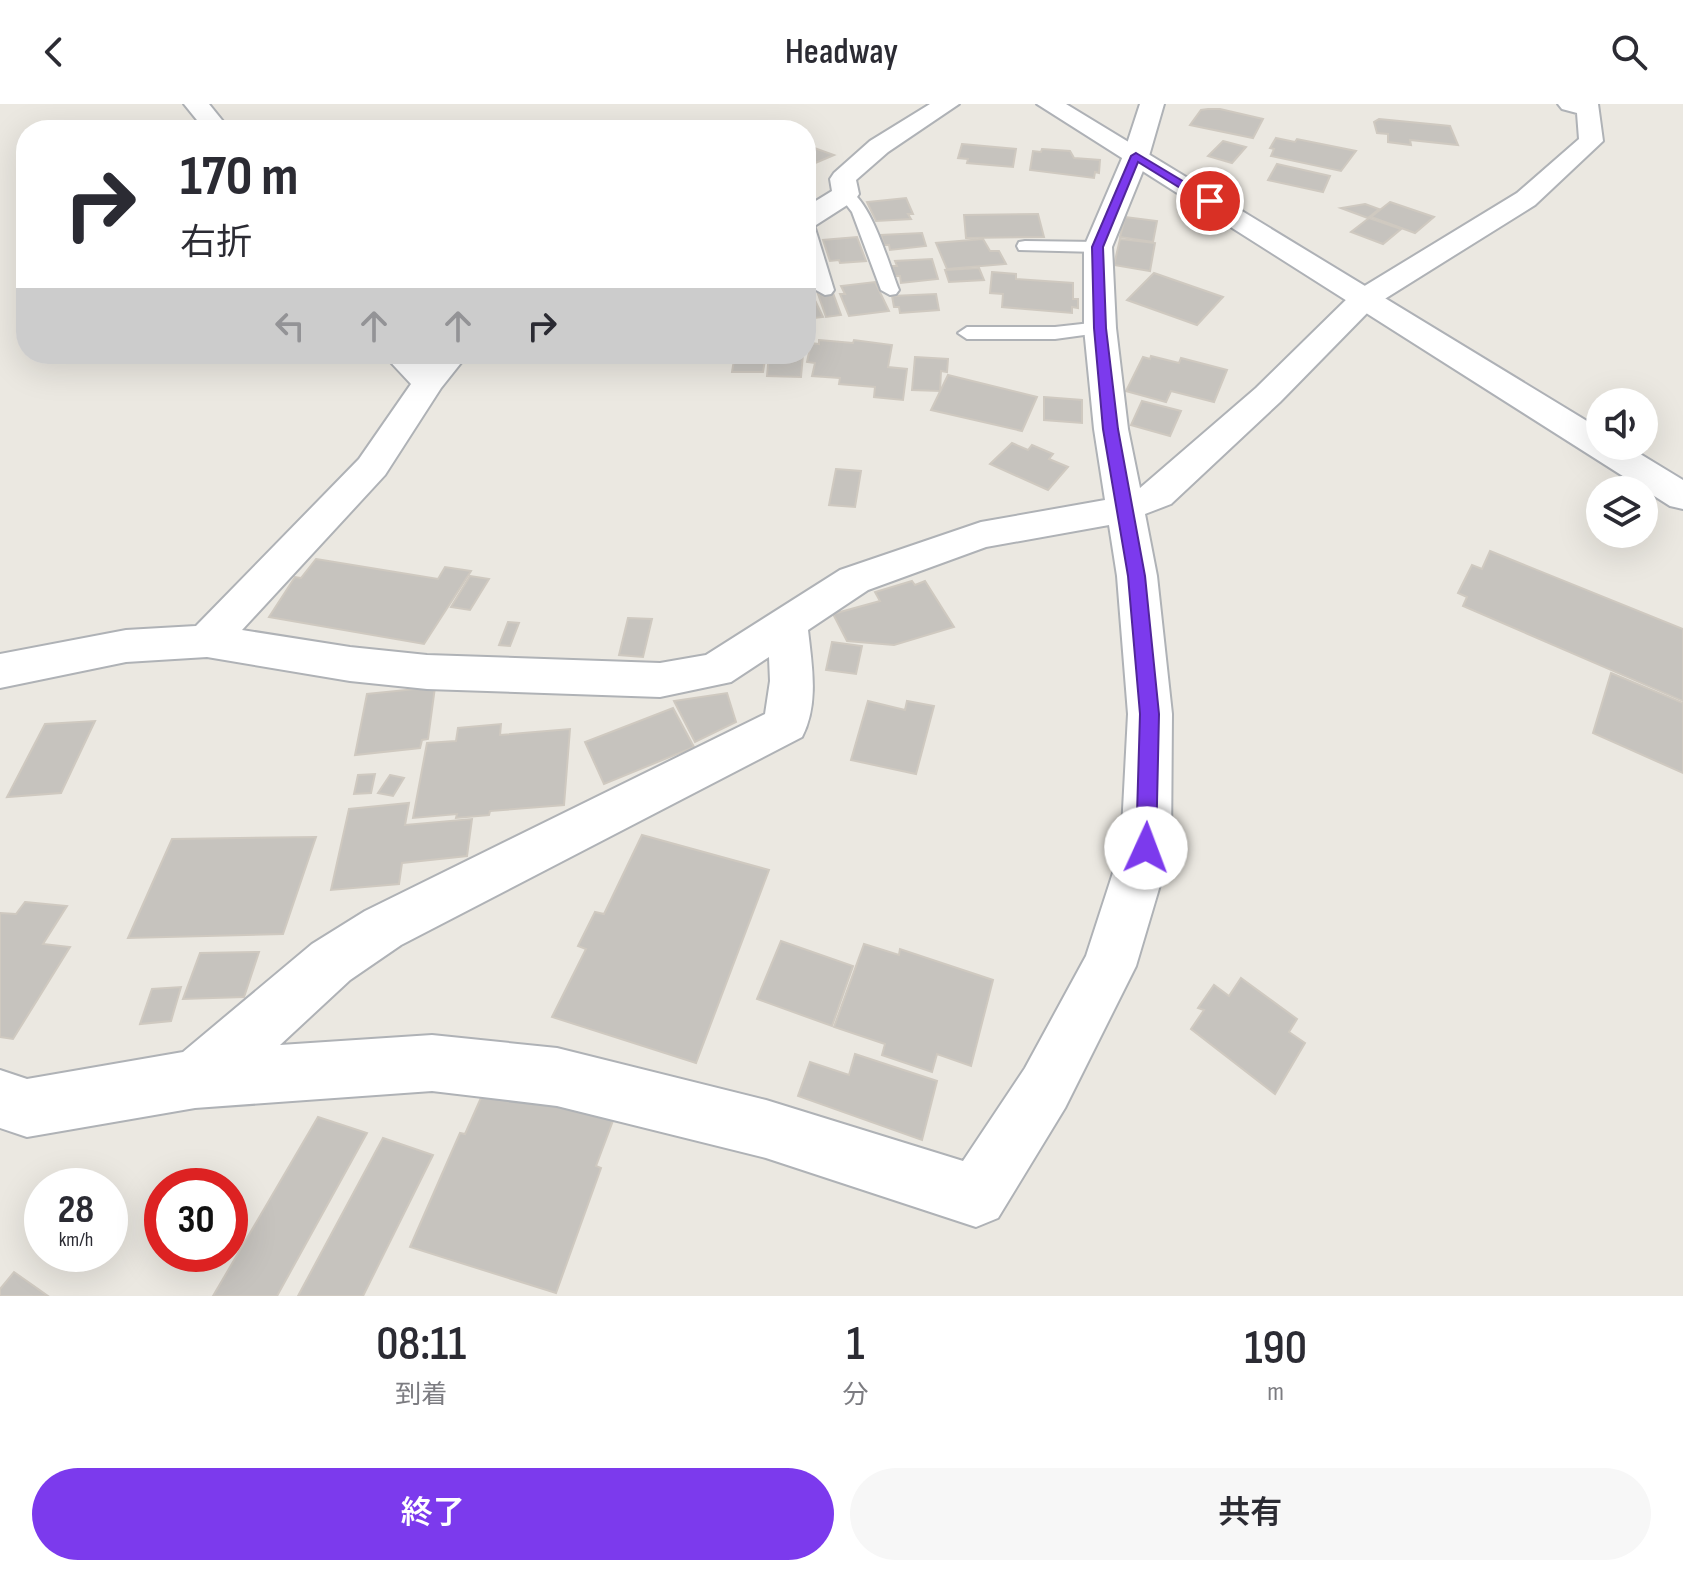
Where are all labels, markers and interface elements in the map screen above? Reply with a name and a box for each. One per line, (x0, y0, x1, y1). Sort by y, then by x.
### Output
icon: back (32, 30, 76, 74)
icon: search (1607, 30, 1651, 74)
text: Headway (785, 31, 898, 74)
text: 170 m (180, 144, 298, 211)
icon: right (48, 152, 152, 256)
pin (1176, 167, 1244, 235)
icon: arrive (1188, 179, 1232, 223)
text: 右折 (180, 222, 252, 265)
icon: left (268, 304, 312, 348)
icon: ahead (352, 304, 396, 348)
icon: ahead (436, 304, 480, 348)
icon: right (520, 304, 564, 348)
map controls (1586, 388, 1658, 548)
button: sound (1586, 388, 1658, 460)
button: layers (1586, 476, 1658, 548)
position arrow (1104, 806, 1188, 890)
speed limit sign: 30 (144, 1168, 248, 1272)
text: 28 (58, 1186, 94, 1234)
text: km/h (59, 1228, 93, 1252)
text: 08:11 (376, 1316, 466, 1373)
text: 1 (846, 1316, 864, 1373)
text: 190 (1245, 1320, 1307, 1377)
text: m (1267, 1377, 1284, 1408)
text: 到着 (395, 1380, 447, 1411)
text: 分 (842, 1380, 868, 1411)
button: 終了 (32, 1468, 834, 1560)
button: 共有 (850, 1468, 1651, 1560)

